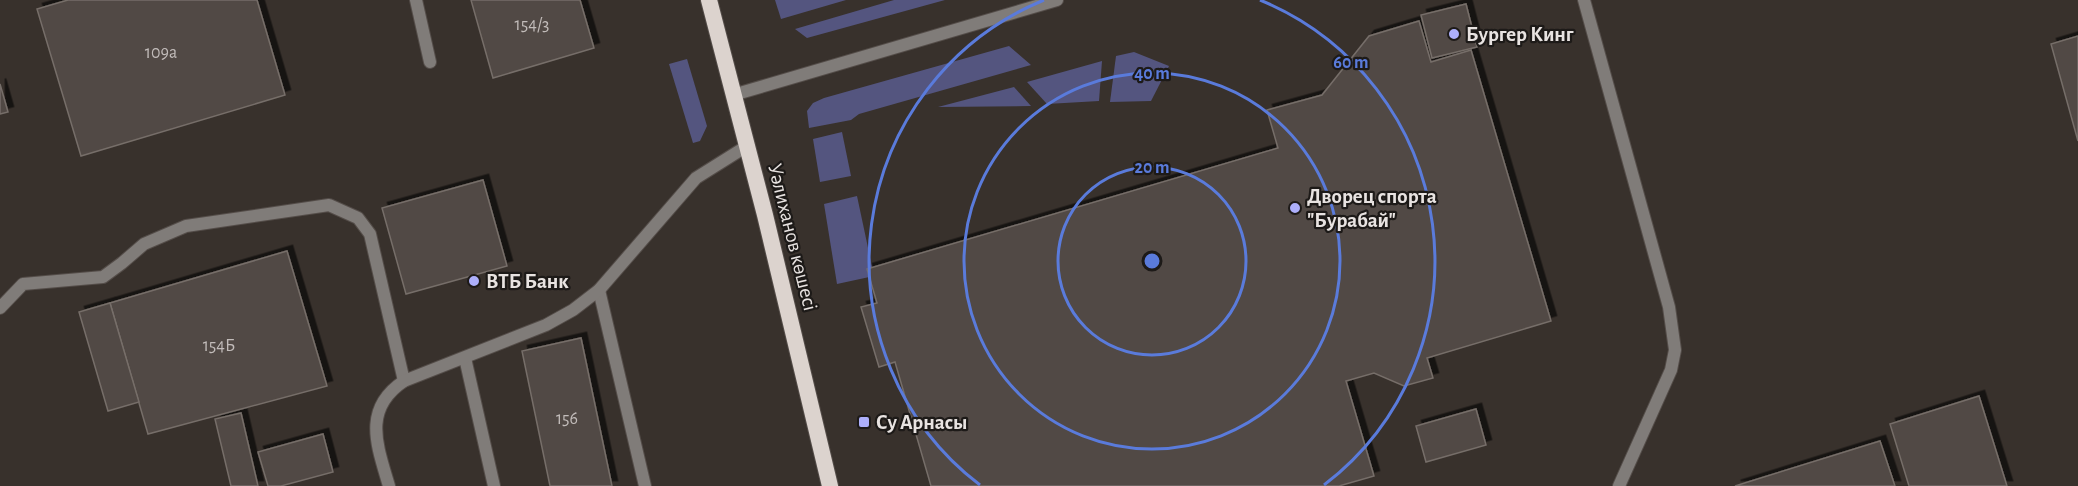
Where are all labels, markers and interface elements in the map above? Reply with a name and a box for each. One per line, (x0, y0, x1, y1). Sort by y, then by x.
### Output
house number: 154/3 (515, 16, 549, 34)
place label: Бургер Кинг (1466, 24, 1574, 45)
marker: Бургер Кинг (1447, 27, 1461, 41)
house number: 109а (145, 44, 177, 62)
text: 60 m (1333, 54, 1369, 72)
text: 40 m (1134, 65, 1170, 83)
text: 20 m (1134, 159, 1170, 177)
street label: Уәлиханов көшесі (764, 161, 821, 313)
place label: Дворец спорта "Бурабай" (1307, 186, 1437, 231)
marker: Дворец спорта "Бурабай" (1288, 201, 1302, 215)
centre of rings (1142, 251, 1162, 271)
place label: ВТБ Банк (486, 271, 569, 292)
marker: ВТБ Банк (467, 274, 481, 288)
house number: 154Б (203, 337, 235, 355)
house number: 156 (556, 410, 578, 428)
place label: Су Арнасы (876, 412, 967, 433)
marker: Су Арнасы (857, 415, 871, 429)

